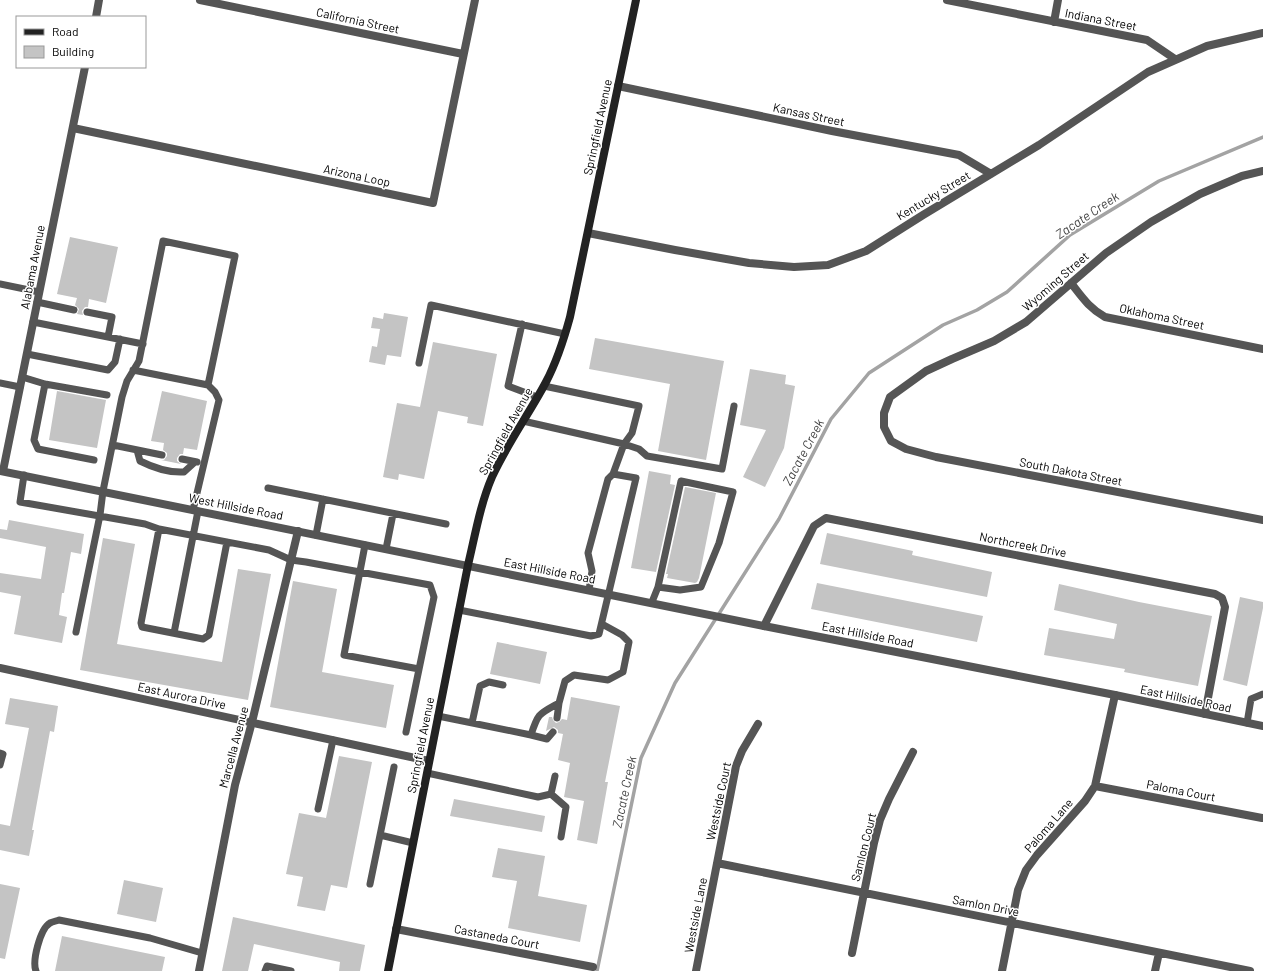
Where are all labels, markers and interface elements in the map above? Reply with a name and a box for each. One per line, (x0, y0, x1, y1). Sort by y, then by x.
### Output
street label: California Street (315, 4, 401, 36)
street label: Indiana Street (1064, 5, 1138, 33)
legend (16, 16, 146, 68)
text: Road (52, 24, 79, 38)
text: Building (52, 44, 94, 58)
street label: Springfield Avenue (580, 78, 614, 176)
street label: Kansas Street (772, 100, 846, 128)
street label: Arizona Loop (322, 161, 392, 189)
street label: Kentucky Street (893, 167, 973, 223)
water label: Zacate Creek (1052, 188, 1122, 242)
street label: Alabama Avenue (17, 224, 47, 310)
street label: Wyoming Street (1019, 248, 1091, 314)
street label: Oklahoma Street (1118, 300, 1206, 332)
street label: Springfield Avenue (475, 385, 535, 477)
water label: Zacate Creek (779, 416, 827, 488)
street label: South Dakota Street (1018, 454, 1124, 488)
street label: West Hillside Road (188, 490, 284, 522)
street label: Northcreek Drive (978, 529, 1068, 559)
street label: East Hillside Road (503, 554, 597, 586)
street label: East Hillside Road (821, 618, 915, 650)
street label: East Aurora Drive (136, 679, 228, 711)
street label: East Hillside Road (1139, 681, 1233, 715)
street label: Springfield Avenue (404, 696, 436, 794)
street label: Marcella Avenue (215, 705, 251, 789)
water label: Zacate Creek (609, 754, 640, 829)
street label: Westside Court (703, 761, 733, 841)
street label: Paloma Court (1145, 776, 1217, 804)
street label: Paloma Lane (1021, 795, 1075, 855)
street label: Samlon Court (848, 811, 878, 883)
street label: Westside Lane (681, 876, 709, 954)
street label: Samlon Drive (951, 892, 1021, 918)
street label: Castaneda Court (453, 921, 541, 951)

